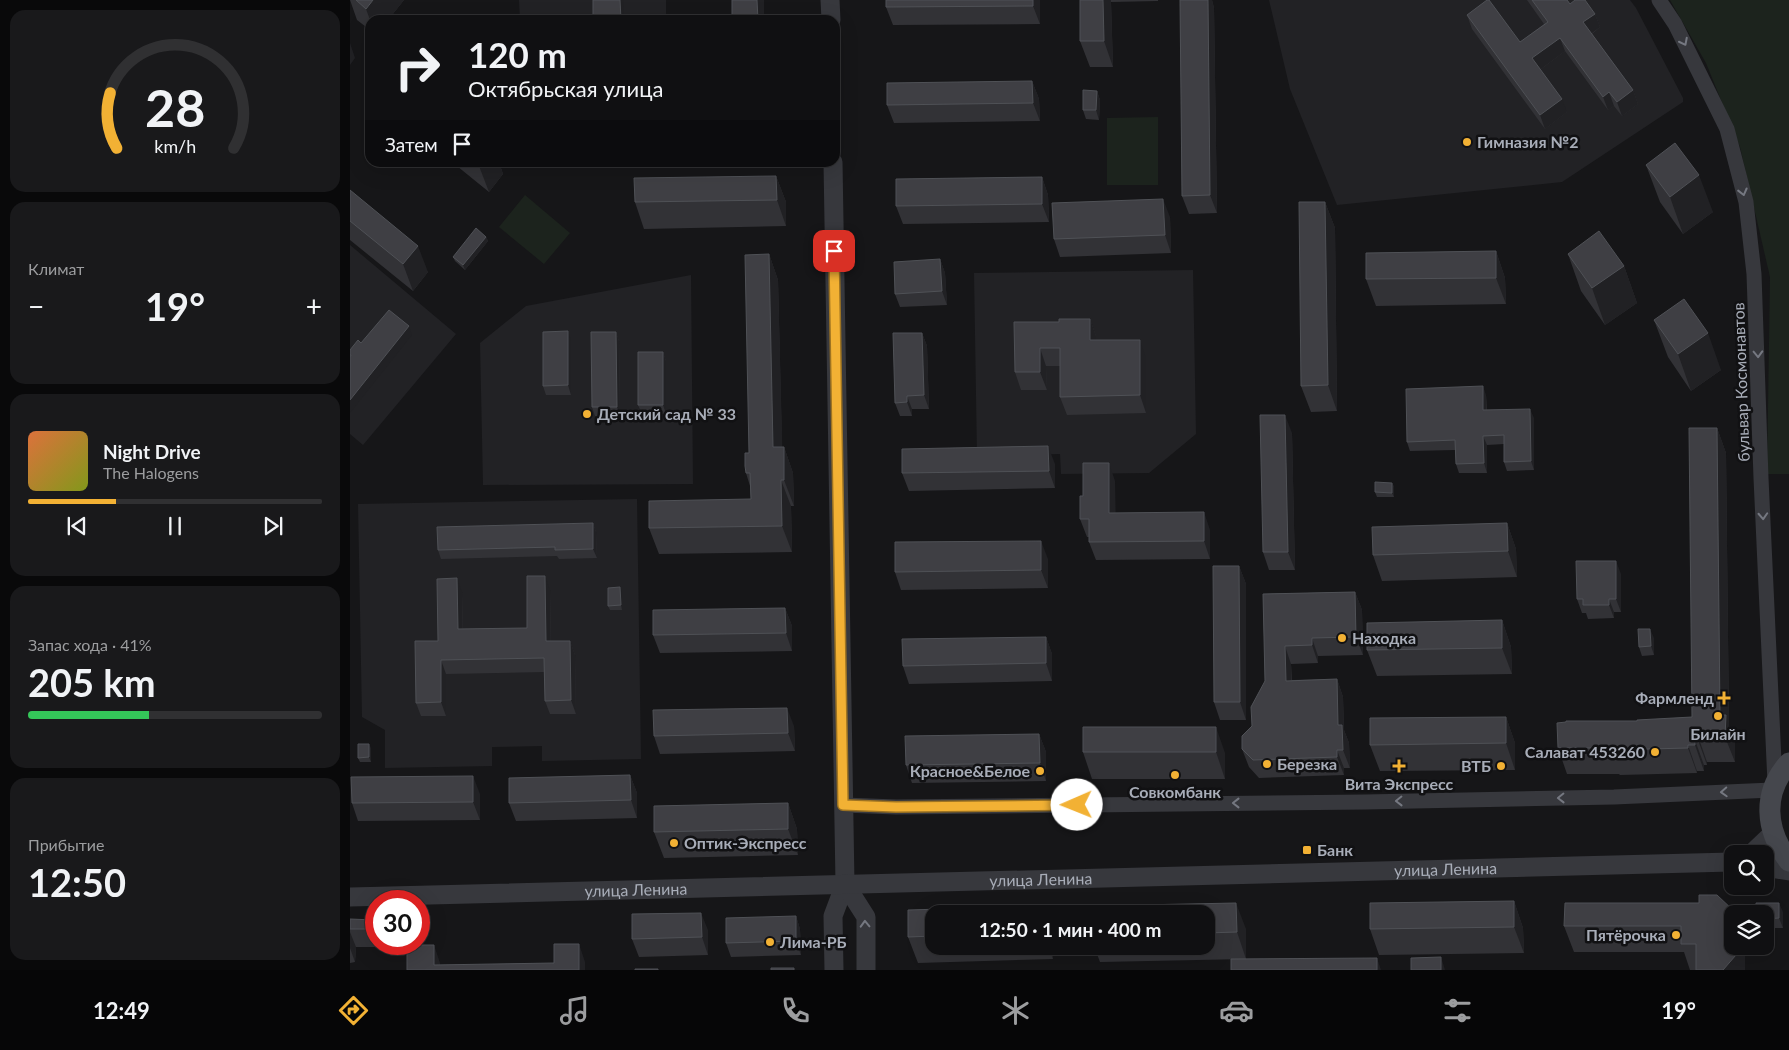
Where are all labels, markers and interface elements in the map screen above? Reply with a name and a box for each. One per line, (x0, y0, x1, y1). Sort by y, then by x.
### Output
text: 120 m (468, 33, 567, 75)
icon: right (385, 35, 450, 100)
one-way arrow (1678, 37, 1688, 46)
text: Октябрьская улица (468, 75, 663, 102)
text: 28 (145, 76, 205, 138)
icon: arrive (448, 130, 476, 158)
place label: Гимназия №2 (1477, 132, 1579, 151)
text: Затем (385, 133, 438, 156)
text: km/h (154, 135, 196, 157)
marker: Гимназия №2 (1461, 136, 1473, 148)
one-way arrow (1737, 188, 1748, 197)
pin (813, 230, 855, 272)
icon: arrive (820, 237, 848, 265)
text: Климат (28, 259, 84, 278)
text: 19° (145, 283, 205, 329)
text: − (28, 289, 44, 323)
text: + (306, 289, 322, 323)
street label: бульвар Космонавтов (1728, 302, 1753, 462)
one-way arrow (1752, 350, 1763, 358)
place label: Детский сад № 33 (597, 404, 736, 423)
marker: Детский сад № 33 (581, 408, 593, 420)
text: Night Drive (103, 440, 201, 463)
text: The Halogens (103, 463, 199, 482)
icon: previous (63, 512, 91, 540)
icon: pause (161, 512, 189, 540)
icon: next (259, 512, 287, 540)
one-way arrow (1758, 512, 1769, 520)
place label: Находка (1352, 628, 1416, 647)
marker: Находка (1336, 632, 1348, 644)
text: Запас хода · 41% (28, 635, 152, 654)
text: 205 km (28, 659, 156, 705)
place label: Фармленд (1635, 688, 1714, 707)
marker: Фармленд (1718, 692, 1730, 704)
marker: Билайн (1712, 710, 1724, 722)
place label: Билайн (1690, 724, 1746, 743)
place label: Салават 453260 (1525, 742, 1645, 761)
marker: Салават 453260 (1649, 746, 1661, 758)
place label: Березка (1277, 754, 1337, 773)
place label: ВТБ (1461, 756, 1491, 775)
marker: Березка (1261, 758, 1273, 770)
marker: Вита Экспресс (1393, 760, 1405, 772)
marker: ВТБ (1495, 760, 1507, 772)
place label: Красное&Белое (910, 761, 1030, 780)
marker: Красное&Белое (1034, 765, 1046, 777)
marker: Совкомбанк (1169, 769, 1181, 781)
place label: Вита Экспресс (1345, 774, 1454, 793)
position arrow (1050, 778, 1102, 830)
place label: Совкомбанк (1129, 782, 1221, 801)
one-way arrow (1719, 787, 1727, 798)
one-way arrow (1557, 793, 1564, 803)
one-way arrow (1394, 796, 1402, 807)
one-way arrow (1232, 798, 1240, 808)
place label: Оптик-Экспресс (684, 833, 807, 852)
text: Прибытие (28, 835, 104, 854)
marker: Оптик-Экспресс (668, 837, 680, 849)
place label: Банк (1317, 840, 1353, 859)
marker: Банк (1301, 844, 1313, 856)
map controls (1724, 845, 1774, 955)
button: search (1724, 845, 1774, 895)
street label: улица Ленина (1394, 858, 1497, 880)
text: 12:50 (28, 859, 126, 905)
street label: улица Ленина (989, 868, 1092, 890)
street label: улица Ленина (584, 878, 688, 900)
speed limit sign: 30 (365, 890, 430, 955)
button: layers (1724, 905, 1774, 955)
text: 12:50 · 1 мин · 400 m (979, 918, 1161, 941)
one-way arrow (860, 920, 871, 928)
place label: Пятёрочка (1586, 925, 1666, 944)
marker: Пятёрочка (1670, 929, 1682, 941)
place label: Лима-РБ (779, 932, 847, 951)
marker: Лима-РБ (764, 936, 776, 948)
icon: directions (336, 993, 371, 1028)
icon: music (557, 993, 592, 1028)
icon: phone (778, 993, 813, 1028)
icon: climate (998, 993, 1033, 1028)
icon: car (1219, 993, 1254, 1028)
icon: filters (1440, 993, 1475, 1028)
text: 12:49 (93, 997, 150, 1024)
text: 19° (1661, 997, 1696, 1024)

